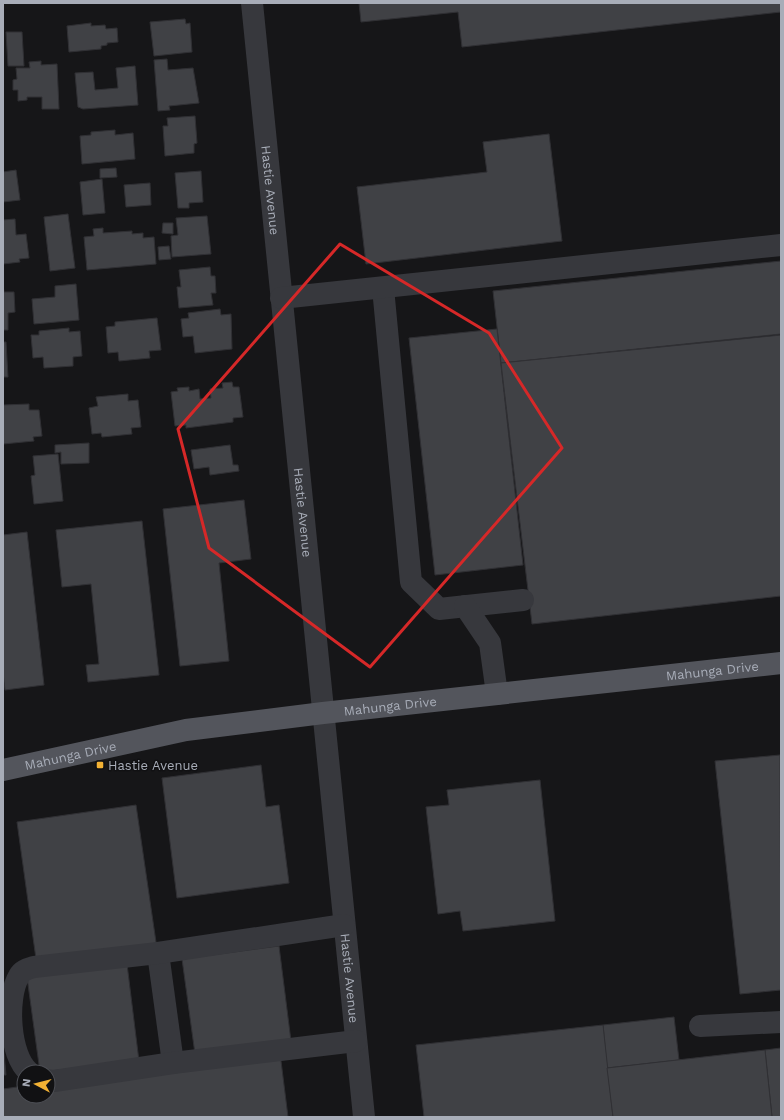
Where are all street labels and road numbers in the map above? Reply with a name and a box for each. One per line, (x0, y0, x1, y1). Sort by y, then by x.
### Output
street label: Hastie Avenue (259, 144, 283, 236)
street label: Hastie Avenue (291, 467, 315, 558)
street label: Mahunga Drive (665, 658, 760, 683)
street label: Mahunga Drive (343, 693, 437, 718)
street label: Mahunga Drive (23, 738, 118, 773)
street label: Hastie Avenue (338, 933, 362, 1024)

